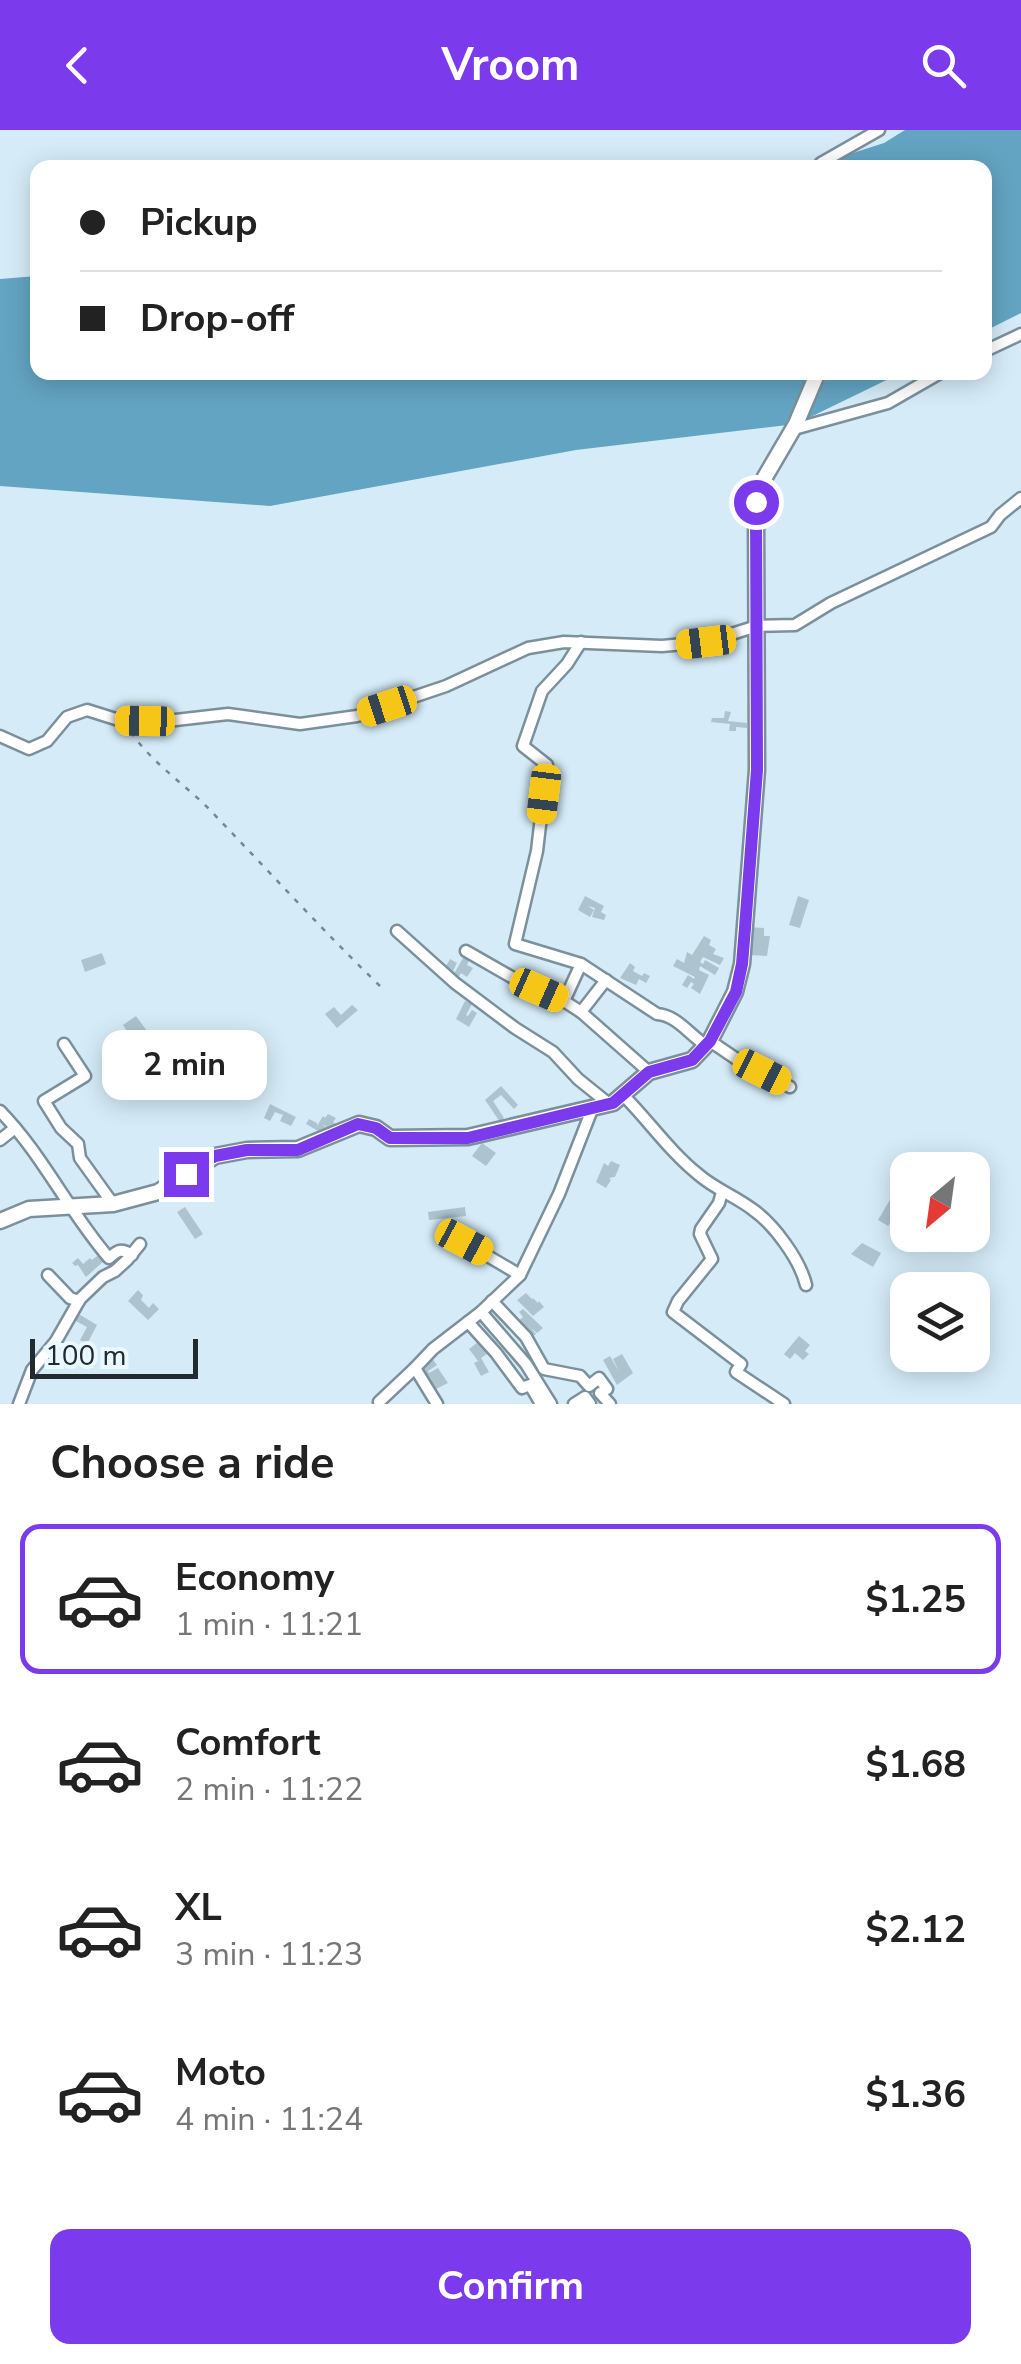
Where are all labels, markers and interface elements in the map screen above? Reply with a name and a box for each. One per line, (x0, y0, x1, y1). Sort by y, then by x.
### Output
text: Vroom (441, 35, 580, 96)
icon: back (50, 38, 105, 93)
icon: search (916, 38, 971, 93)
text: Pickup (140, 197, 258, 248)
text: Drop-off (140, 293, 294, 344)
route start (734, 480, 779, 525)
car (674, 623, 738, 661)
car (354, 682, 420, 730)
car (115, 705, 175, 737)
car (525, 762, 563, 826)
car (505, 964, 573, 1016)
callout: 2 min (104, 1029, 268, 1099)
text: 2 min (143, 1043, 226, 1086)
car (728, 1045, 796, 1099)
route end (164, 1152, 209, 1197)
north arrow (890, 1152, 990, 1252)
map controls (890, 1152, 990, 1372)
car (430, 1215, 498, 1269)
button: layers (890, 1272, 990, 1372)
scale bar (30, 1334, 198, 1378)
text: 100 m (45, 1337, 127, 1375)
text: Choose a ride (50, 1433, 335, 1494)
text: Economy (175, 1552, 334, 1603)
icon: car (55, 1554, 145, 1644)
text: $1.25 (865, 1574, 966, 1625)
text: 1 min · 11:21 (175, 1603, 363, 1646)
text: Comfort (175, 1717, 320, 1768)
icon: car (55, 1719, 145, 1809)
text: $1.68 (865, 1739, 966, 1790)
text: 2 min · 11:22 (175, 1768, 363, 1811)
text: XL (175, 1882, 222, 1933)
icon: car (55, 1884, 145, 1974)
text: $2.12 (865, 1904, 966, 1955)
text: 3 min · 11:23 (175, 1933, 363, 1976)
text: Moto (175, 2047, 266, 2098)
icon: car (55, 2049, 145, 2139)
text: $1.36 (865, 2069, 966, 2120)
text: 4 min · 11:24 (175, 2098, 363, 2141)
button: Confirm (50, 2229, 971, 2344)

